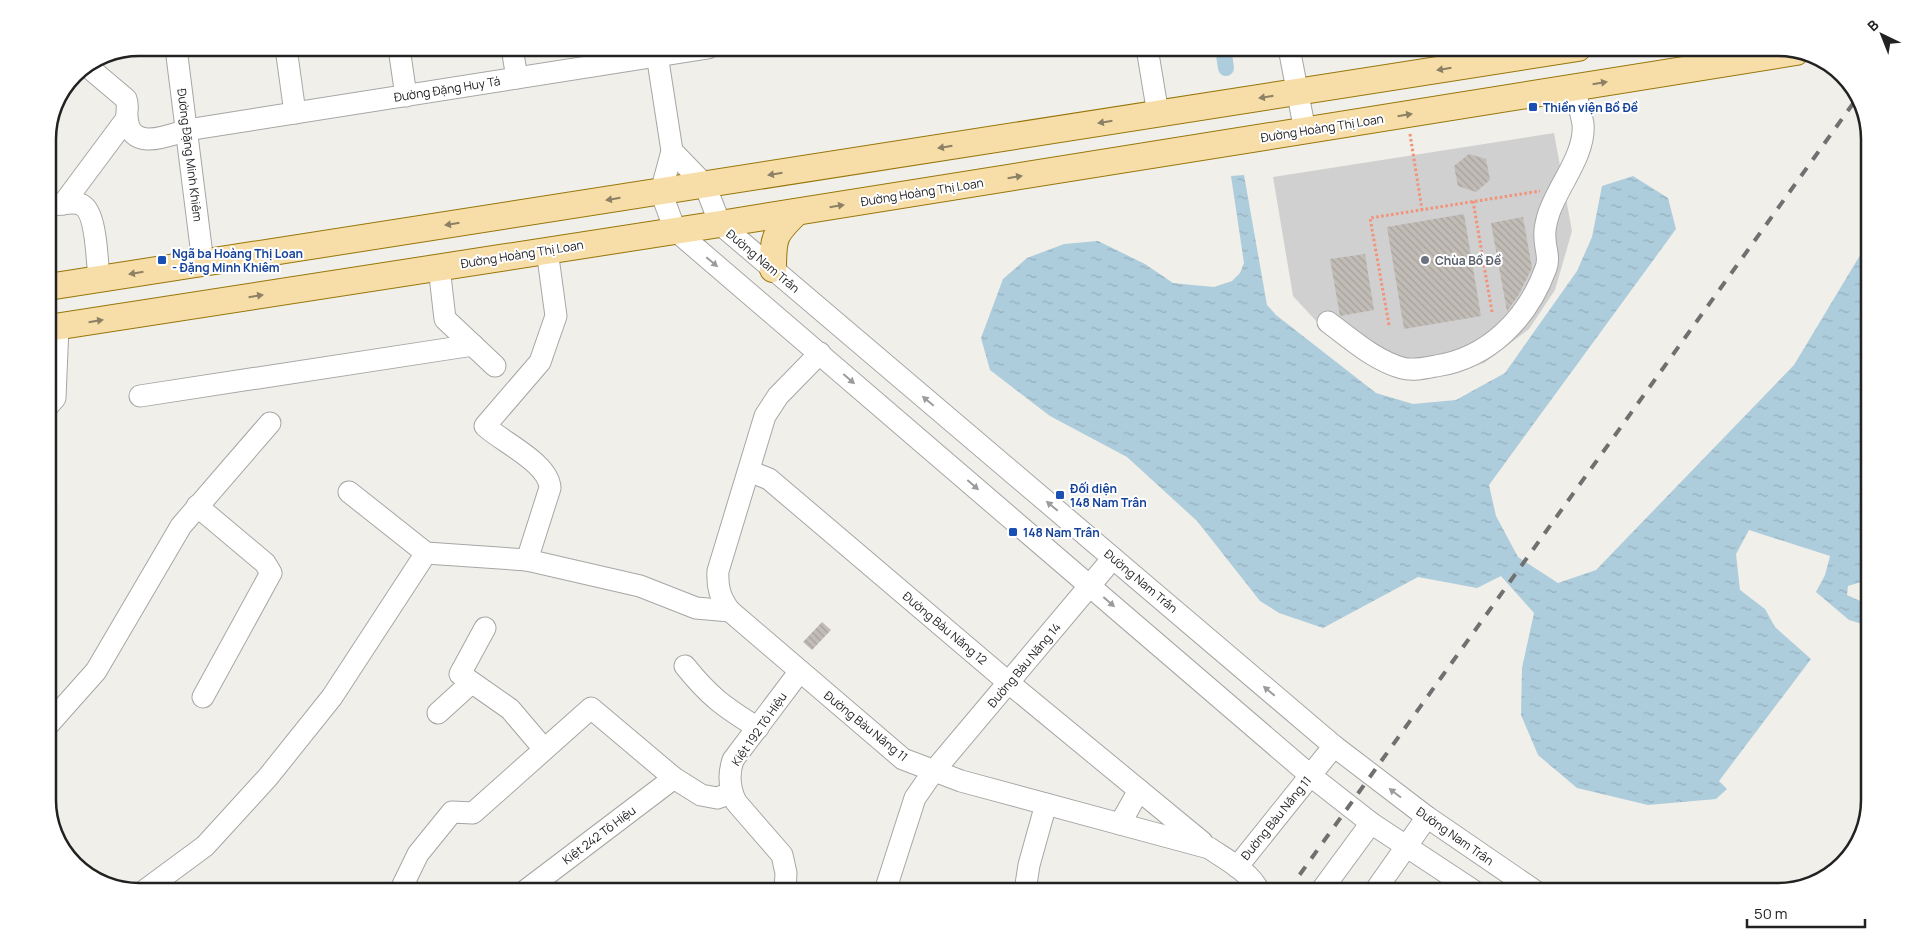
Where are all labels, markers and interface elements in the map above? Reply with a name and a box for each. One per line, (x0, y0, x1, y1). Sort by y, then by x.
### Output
north arrow (1857, 10, 1907, 60)
text: B (1863, 15, 1883, 35)
one-way arrow (1435, 65, 1451, 73)
street label: Đường Đặng Huy Tá (393, 72, 501, 106)
one-way arrow (1592, 79, 1608, 87)
street label: Đường Đặng Minh Khiêm (173, 87, 207, 223)
one-way arrow (1258, 93, 1274, 101)
place label: Thiền viện Bồ Đề (1543, 99, 1638, 116)
marker: Thiền viện Bồ Đề (1527, 101, 1539, 113)
street label: Đường Hoàng Thị Loan (1259, 110, 1385, 146)
one-way arrow (1397, 110, 1413, 118)
one-way arrow (1097, 118, 1113, 126)
one-way arrow (937, 144, 953, 152)
one-way arrow (767, 170, 783, 178)
one-way arrow (1007, 173, 1023, 181)
street label: Đường Hoàng Thị Loan (859, 174, 985, 210)
one-way arrow (605, 195, 621, 203)
one-way arrow (829, 201, 845, 209)
one-way arrow (444, 221, 460, 229)
street label: Đường Nam Trân (723, 225, 803, 297)
street label: Đường Hoàng Thị Loan (459, 236, 585, 272)
place label: Ngã ba Hoàng Thị Loan - Đặng Minh Khiêm (172, 245, 303, 276)
place label: Chùa Bồ Đề (1435, 252, 1501, 269)
marker: Ngã ba Hoàng Thị Loan - Đặng Minh Khiêm (156, 254, 168, 266)
marker: Chùa Bồ Đề (1419, 254, 1431, 266)
one-way arrow (706, 256, 718, 268)
one-way arrow (128, 270, 144, 278)
one-way arrow (249, 291, 265, 299)
one-way arrow (88, 316, 104, 324)
one-way arrow (843, 373, 856, 384)
one-way arrow (923, 395, 935, 407)
one-way arrow (966, 479, 979, 490)
place label: Đối diện 148 Nam Trân (1070, 480, 1147, 511)
marker: Đối diện 148 Nam Trân (1054, 489, 1066, 501)
one-way arrow (1047, 500, 1059, 512)
place label: 148 Nam Trân (1023, 524, 1100, 541)
marker: 148 Nam Trân (1007, 526, 1019, 538)
street label: Đường Nam Trân (1101, 545, 1181, 617)
street label: Đường Bàu Năng 12 (899, 588, 991, 669)
one-way arrow (1103, 596, 1115, 607)
street label: Đường Bàu Năng 14 (983, 619, 1065, 711)
one-way arrow (1263, 685, 1276, 696)
street label: Đường Bàu Năng 11 (820, 687, 912, 765)
street label: Kiệt 192 Tô Hiệu (727, 689, 791, 769)
street label: Đường Bàu Năng 11 (1237, 772, 1315, 864)
one-way arrow (1389, 788, 1402, 799)
street label: Kiệt 242 Tô Hiệu (559, 802, 639, 868)
street label: Đường Nam Trân (1413, 803, 1497, 869)
scale bar (1747, 896, 1864, 928)
text: 50 m (1754, 903, 1788, 924)

